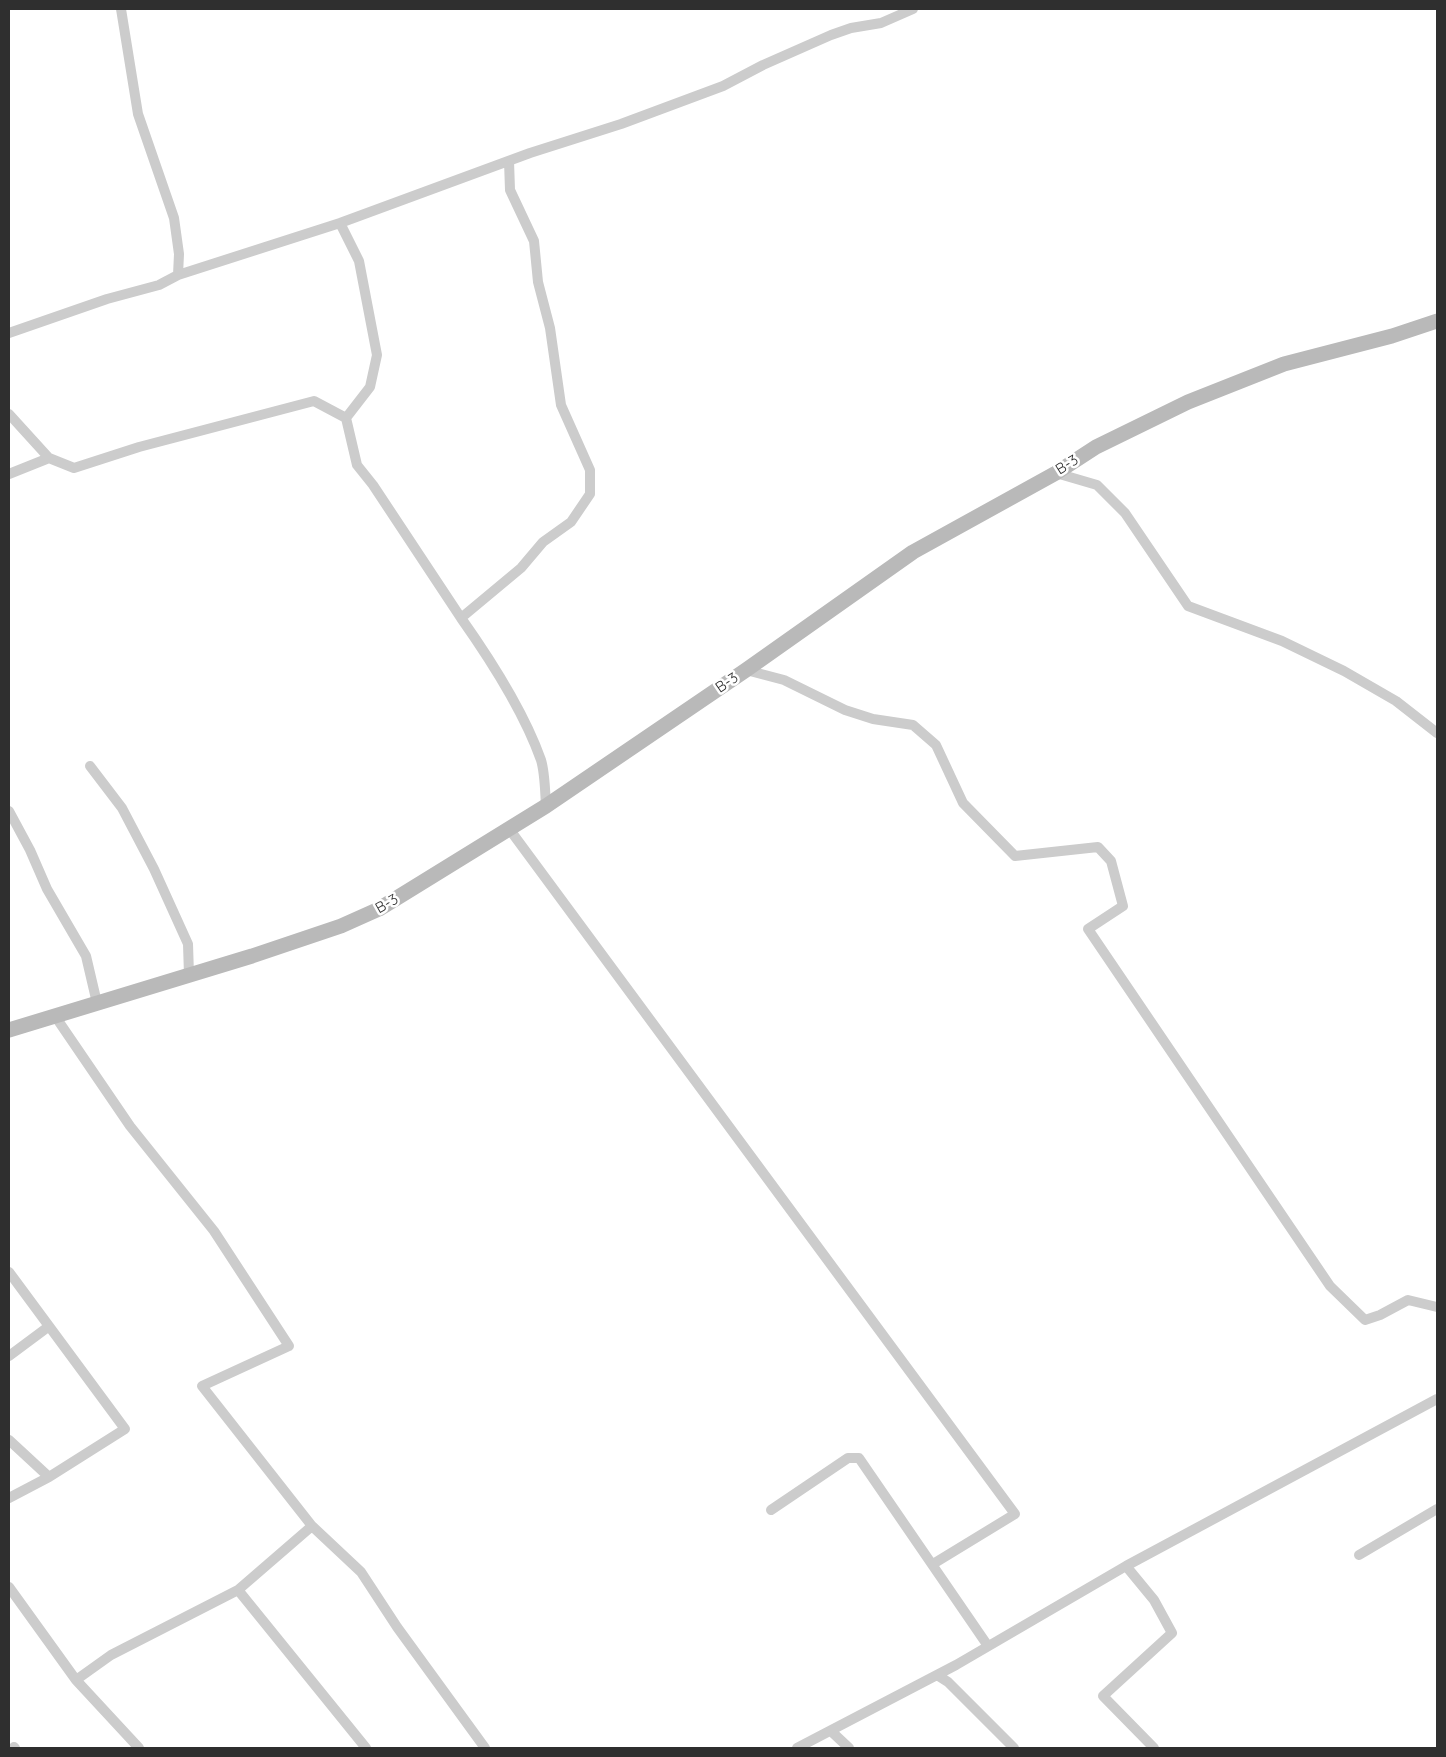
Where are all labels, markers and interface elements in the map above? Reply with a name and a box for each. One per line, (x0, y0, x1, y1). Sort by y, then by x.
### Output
street label: B-3 (1052, 451, 1082, 479)
street label: B-3 (712, 669, 742, 697)
street label: B-3 (372, 890, 402, 918)

